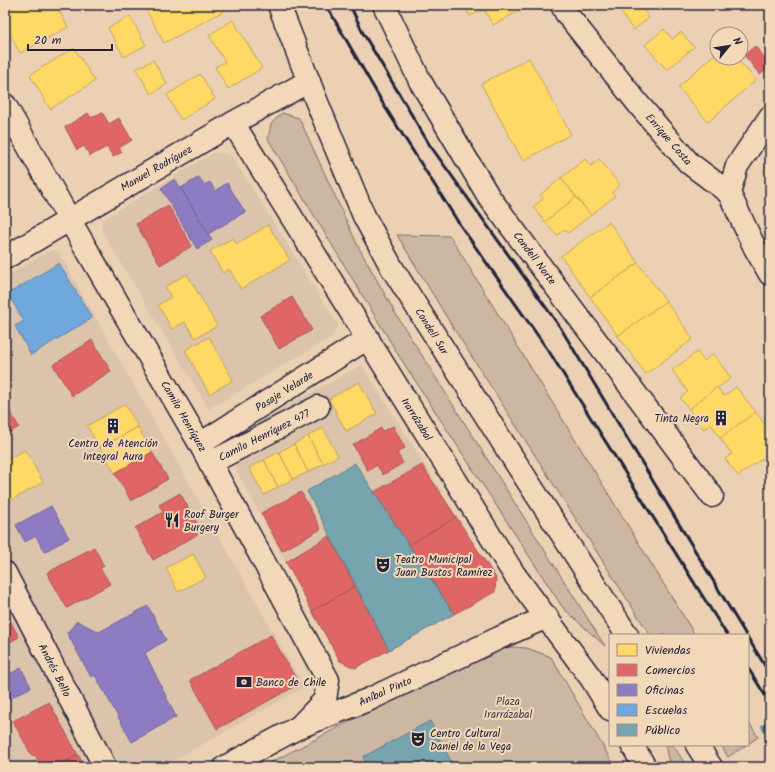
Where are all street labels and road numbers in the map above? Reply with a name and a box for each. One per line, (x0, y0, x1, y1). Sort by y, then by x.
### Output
street label: Enrique Costa (640, 110, 696, 170)
street label: Manuel Rodríguez (117, 141, 196, 197)
street label: Condell Norte (508, 228, 560, 289)
street label: Condell Sur (410, 305, 453, 360)
street label: Pasaje Velarde (252, 367, 317, 417)
street label: Camilo Henríquez (155, 377, 211, 456)
street label: Irarrázabal (396, 394, 437, 445)
street label: Camilo Henríquez 477 (216, 405, 314, 467)
street label: Andrés Bello (33, 641, 75, 700)
street label: Aníbal Pinto (356, 672, 415, 712)

